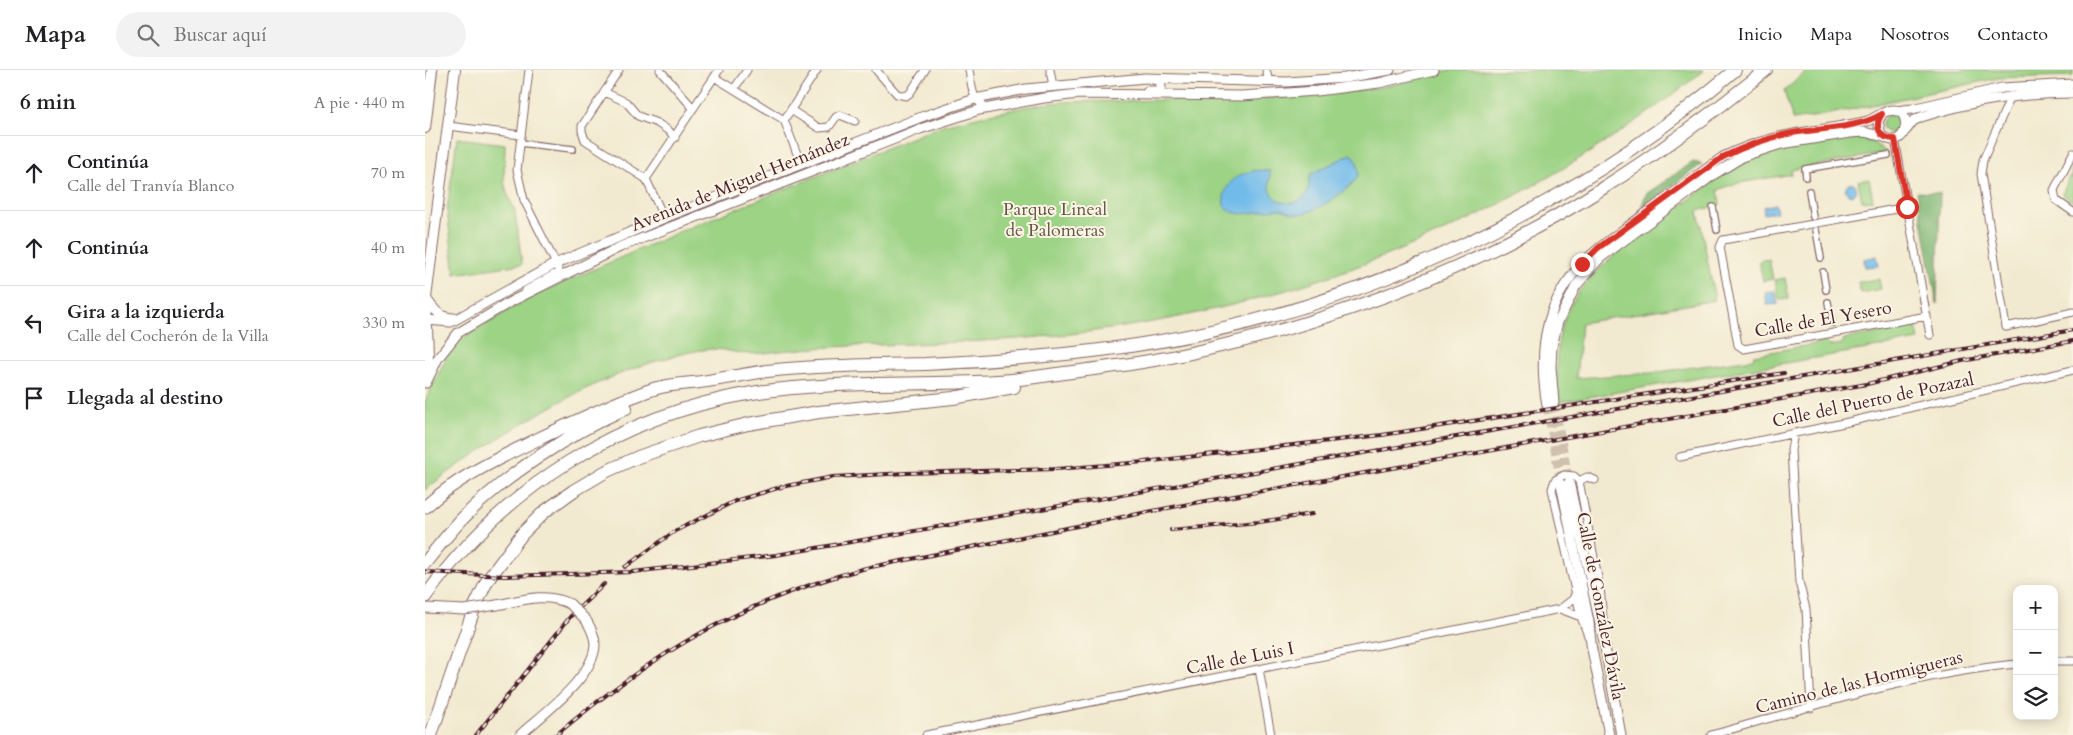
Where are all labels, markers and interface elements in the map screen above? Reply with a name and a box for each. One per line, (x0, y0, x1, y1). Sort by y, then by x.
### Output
search box (116, 12, 466, 57)
text: Mapa (25, 18, 86, 51)
icon: search (134, 21, 162, 49)
text: Buscar aquí (174, 22, 267, 48)
text: Inicio (1738, 22, 1782, 47)
text: Mapa (1810, 22, 1852, 47)
text: Nosotros (1880, 22, 1949, 47)
text: Contacto (1977, 22, 2048, 47)
text: 6 min (20, 88, 76, 117)
text: A pie · 440 m (314, 92, 405, 114)
street label: Avenida de Miguel Hernández (627, 127, 853, 238)
text: Continúa (67, 149, 149, 175)
icon: ahead (20, 159, 48, 187)
text: 70 m (371, 162, 405, 184)
text: Calle del Tranvía Blanco (67, 175, 234, 197)
route start (1896, 196, 1919, 219)
park label: Parque Lineal de Palomeras (1003, 197, 1108, 243)
icon: ahead (20, 234, 48, 262)
text: Continúa (67, 235, 149, 261)
text: 40 m (371, 237, 405, 259)
route end (1571, 253, 1594, 276)
street label: Calle de El Yesero (1753, 295, 1894, 344)
text: Gira a la izquierda (67, 299, 225, 325)
icon: left (20, 309, 48, 337)
text: 330 m (363, 312, 405, 334)
text: Calle del Cocherón de la Villa (67, 325, 269, 347)
street label: Calle del Puerto de Pozazal (1770, 367, 1977, 434)
icon: arrive (20, 384, 48, 412)
text: Llegada al destino (67, 385, 223, 411)
street label: Calle de González Dávila (1570, 510, 1631, 702)
map controls (2013, 585, 2058, 720)
button: + (2013, 585, 2058, 630)
button: − (2013, 630, 2058, 675)
street label: Calle de Luis I (1184, 636, 1296, 681)
street label: Camino de las Hormigueras (1753, 645, 1965, 720)
button: layers (2013, 675, 2058, 720)

